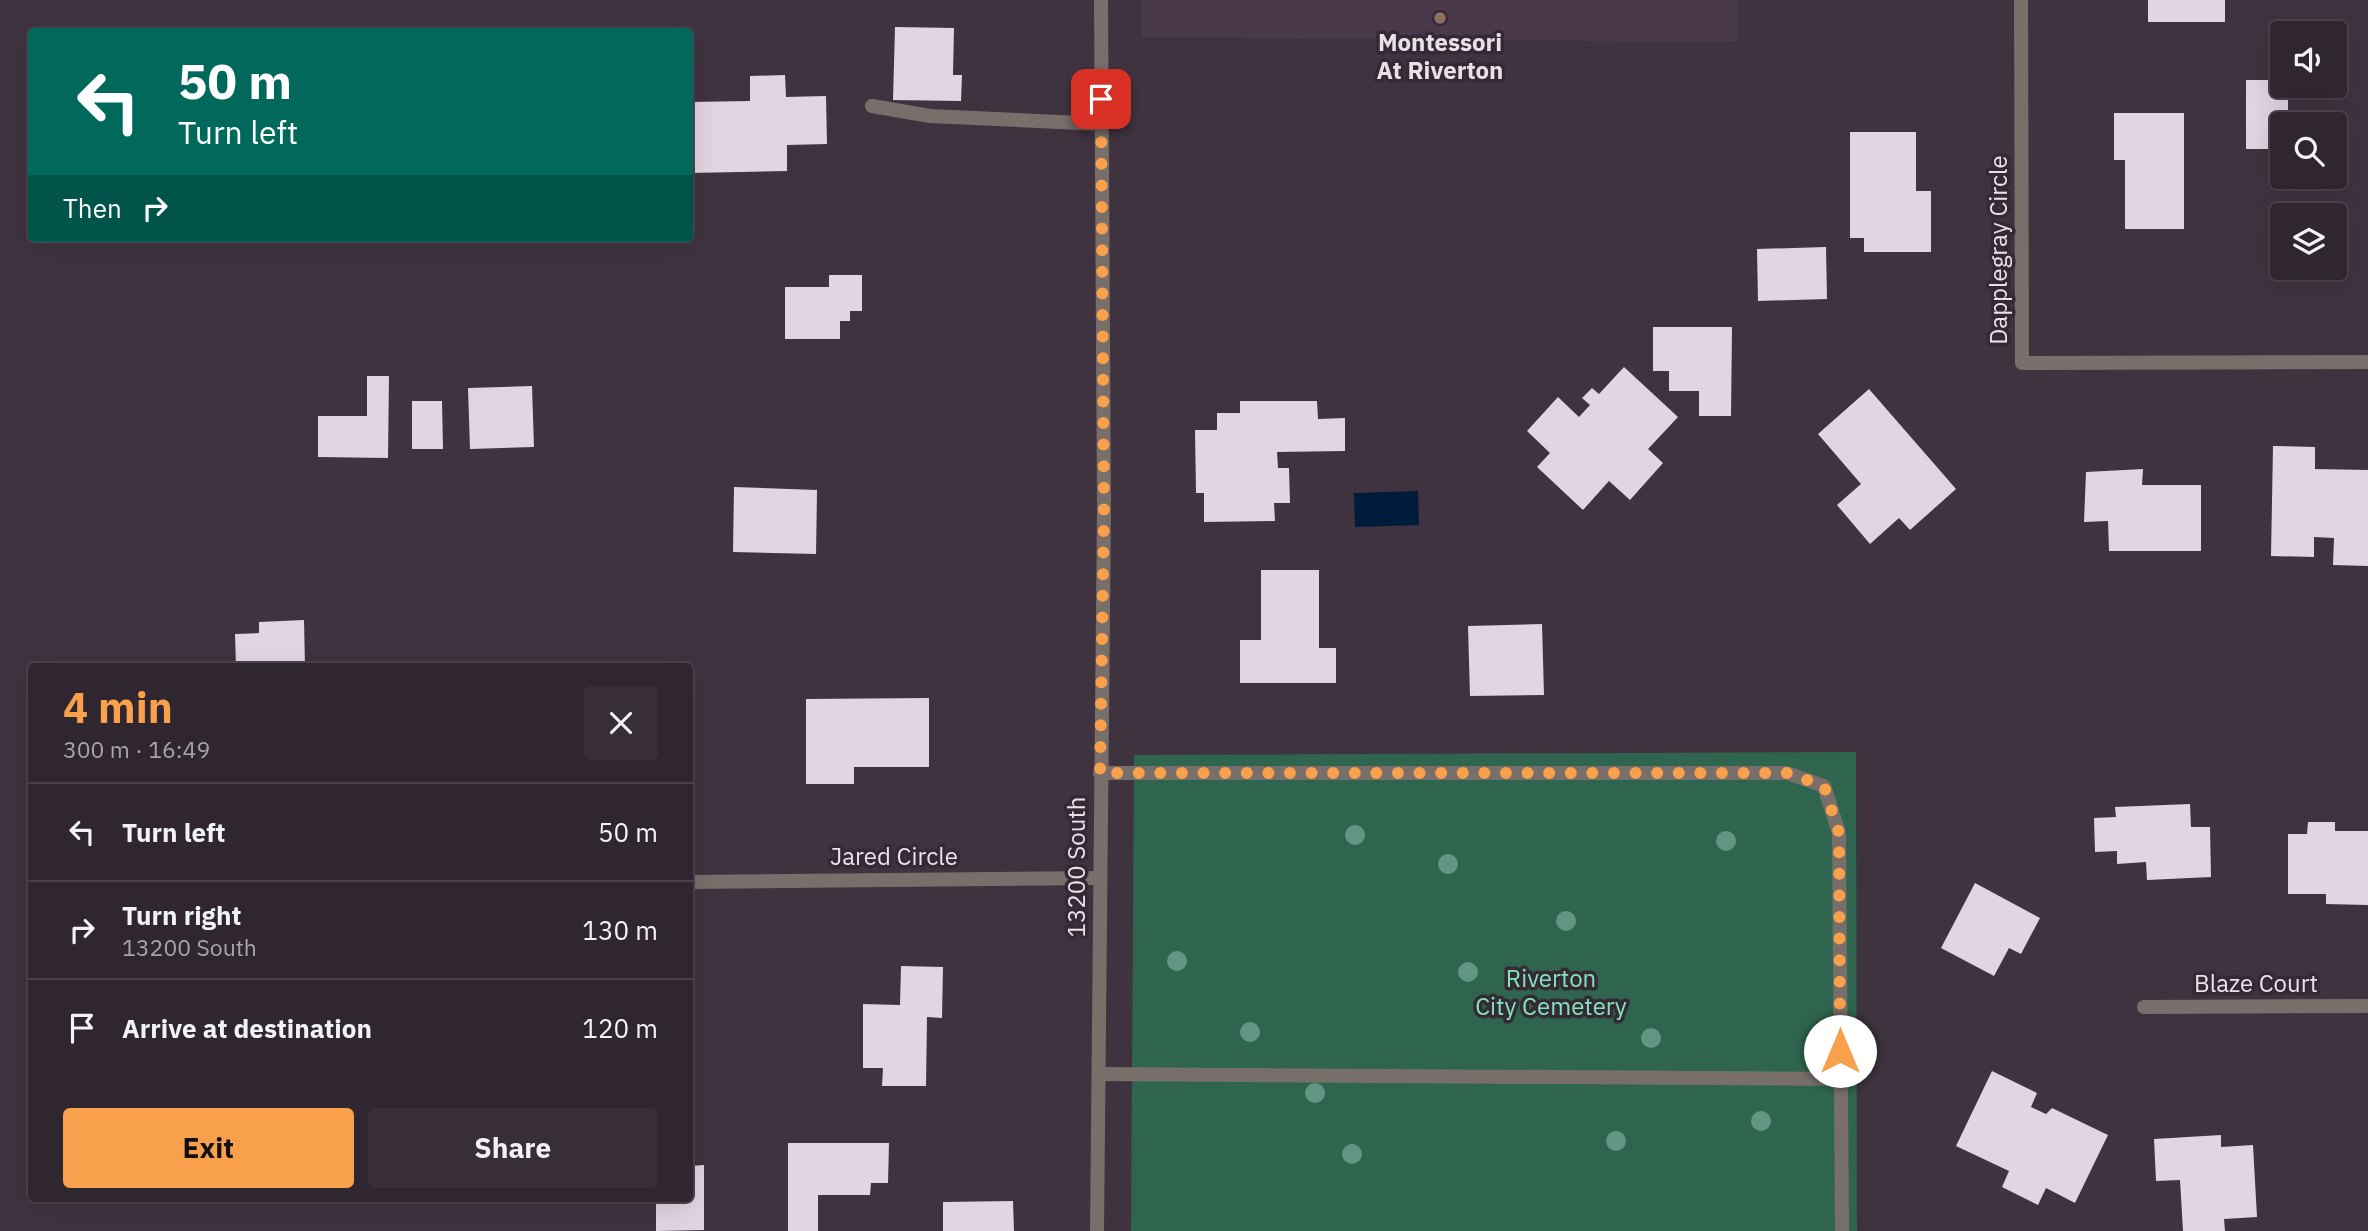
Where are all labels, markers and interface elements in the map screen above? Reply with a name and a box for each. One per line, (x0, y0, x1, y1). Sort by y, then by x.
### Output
marker: Montessori At Riverton (1432, 10, 1448, 26)
map controls (2270, 21, 2347, 280)
button: sound (2270, 21, 2347, 98)
place label: Montessori At Riverton (1377, 26, 1503, 86)
text: 50 m (178, 49, 292, 112)
icon: left (63, 56, 154, 147)
pin (1071, 69, 1131, 129)
icon: arrive (1082, 80, 1120, 118)
text: Turn left (178, 111, 298, 153)
button: search (2270, 112, 2347, 189)
street label: Dapplegray Circle (1982, 155, 2014, 345)
icon: right (136, 189, 174, 227)
text: Then (63, 191, 122, 225)
button: layers (2270, 203, 2347, 280)
text: 4 min (63, 680, 173, 735)
button: close (584, 686, 658, 760)
text: 300 m · 16:49 (63, 734, 210, 764)
street label: 13200 South (1060, 797, 1092, 937)
icon: left (63, 813, 101, 851)
text: Turn left (122, 815, 225, 849)
text: 50 m (598, 815, 658, 849)
street label: Jared Circle (830, 840, 958, 872)
text: Turn right (122, 898, 241, 932)
icon: right (63, 911, 101, 949)
text: 130 m (582, 913, 658, 947)
text: 13200 South (122, 932, 257, 962)
park label: Riverton City Cemetery (1475, 962, 1627, 1022)
street label: Blaze Court (2194, 967, 2318, 999)
icon: arrive (63, 1009, 101, 1047)
text: Arrive at destination (122, 1011, 372, 1045)
text: 120 m (582, 1011, 658, 1045)
position arrow (1803, 1014, 1877, 1088)
button: Exit (63, 1108, 354, 1188)
button: Share (368, 1108, 658, 1188)

